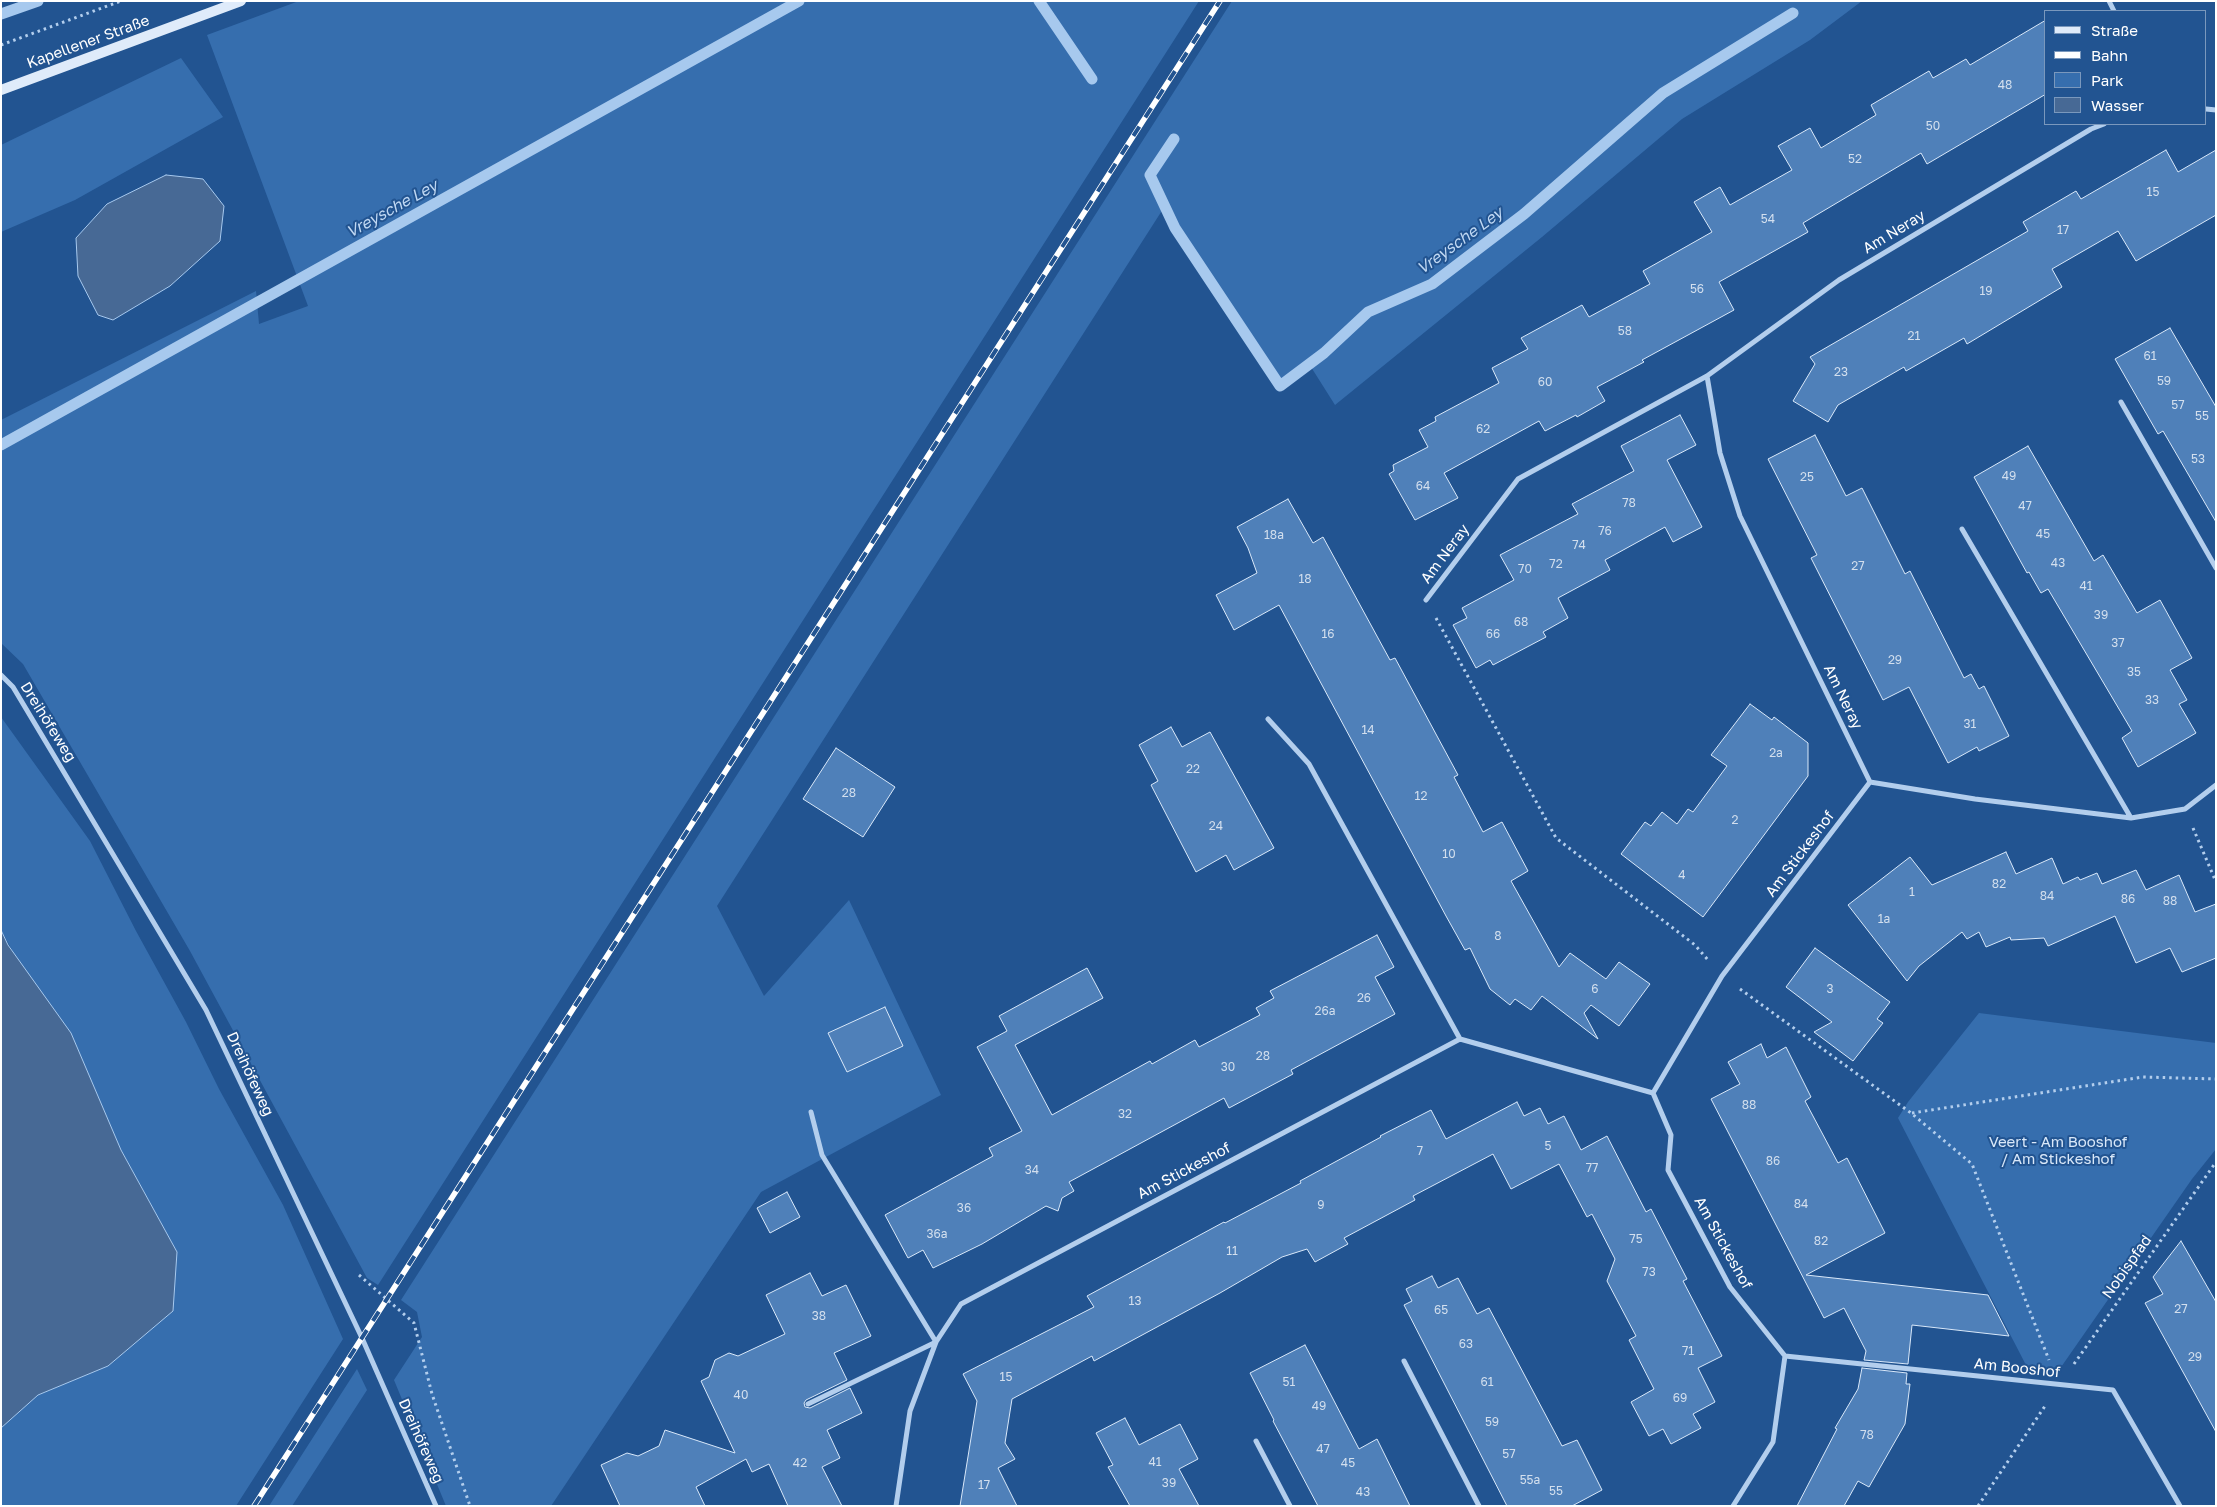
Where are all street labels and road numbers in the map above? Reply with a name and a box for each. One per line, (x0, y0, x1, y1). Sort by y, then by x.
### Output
street label: Kapellener Straße (24, 11, 152, 73)
street label: Am Neray (1860, 206, 1928, 258)
street label: Am Neray (1417, 521, 1473, 587)
street label: Am Neray (1820, 662, 1866, 732)
street label: Dreihöfeweg (16, 679, 80, 765)
street label: Am Stickeshof (1762, 807, 1838, 901)
street label: Dreihöfeweg (223, 1029, 277, 1119)
street label: Am Stickeshof (1134, 1139, 1234, 1203)
street label: Am Stickeshof (1690, 1194, 1756, 1292)
street label: Nobispfad (2099, 1232, 2155, 1302)
street label: Am Booshof (1973, 1355, 2061, 1381)
street label: Dreihöfeweg (394, 1396, 448, 1486)

